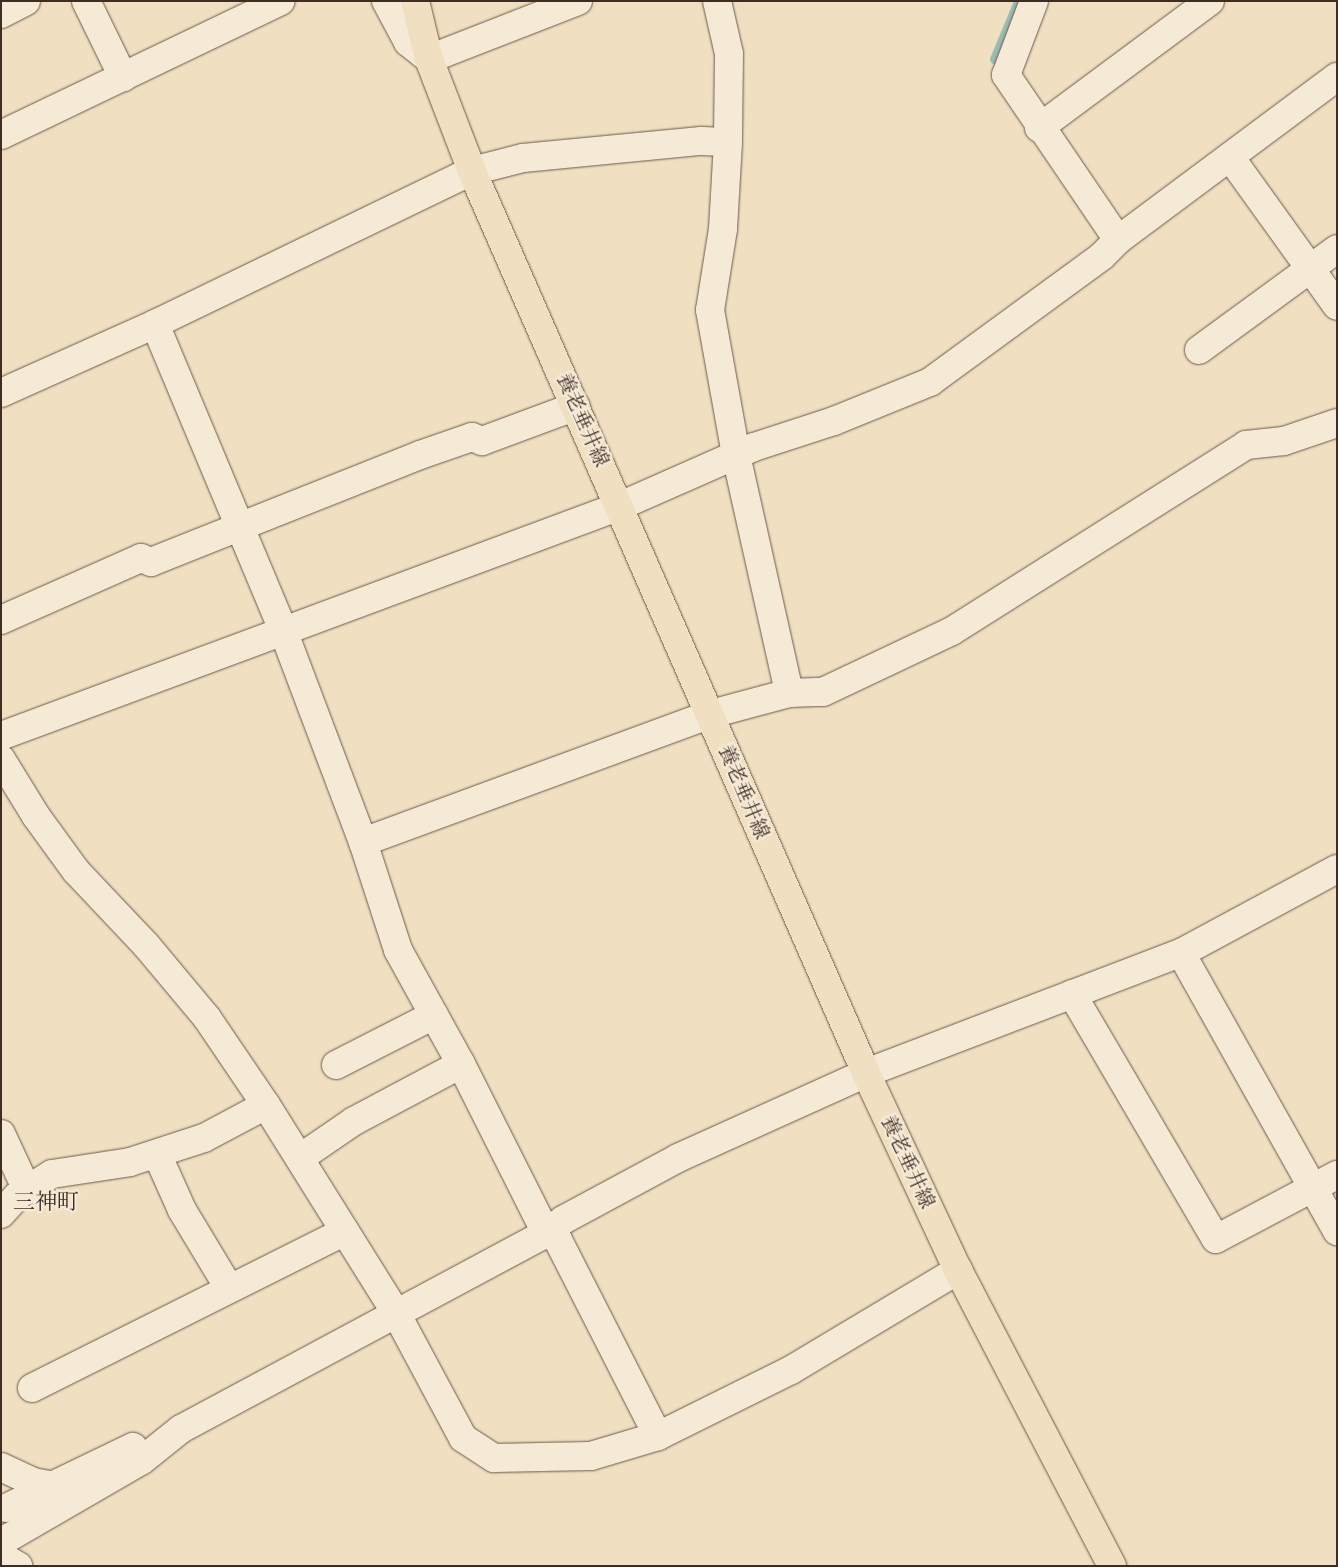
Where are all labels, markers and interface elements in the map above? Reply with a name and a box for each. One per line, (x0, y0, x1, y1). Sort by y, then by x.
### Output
street label: 養老垂井線 (552, 369, 614, 471)
street label: 養老垂井線 (713, 741, 775, 843)
street label: 養老垂井線 (876, 1112, 940, 1212)
district label: 三神町 (13, 1190, 79, 1216)

